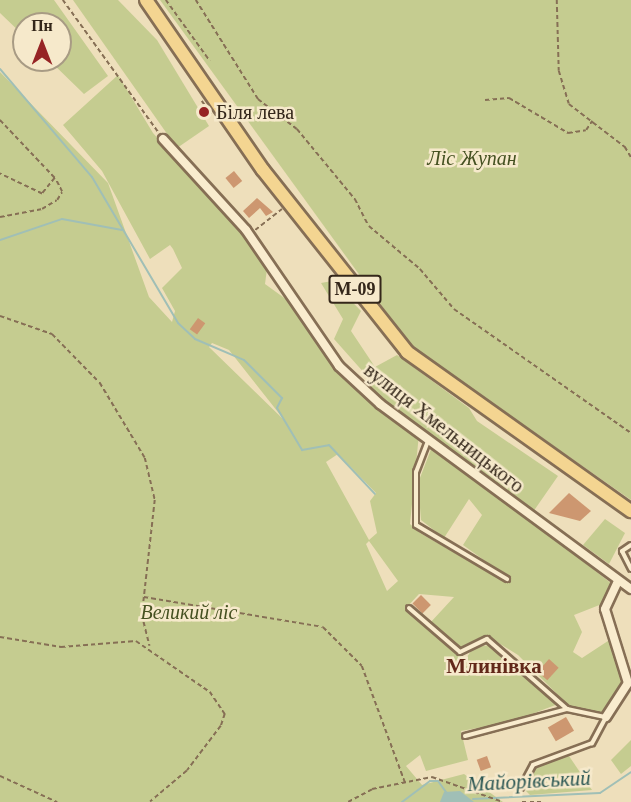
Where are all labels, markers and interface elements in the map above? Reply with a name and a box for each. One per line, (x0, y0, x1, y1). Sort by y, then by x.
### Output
north arrow (12, 12, 72, 72)
text: Пн (31, 17, 53, 34)
place label: Бiля лева (216, 100, 294, 124)
marker: Бiля лева (197, 105, 211, 119)
park label: Ліс Жупан (427, 146, 517, 170)
road number: М-09 (328, 274, 382, 304)
street label: вулиця Хмельницького (359, 358, 529, 498)
park label: Великий ліс (141, 600, 237, 624)
district label: Млинівка (446, 653, 542, 679)
water label: Майорівський (467, 765, 591, 797)

